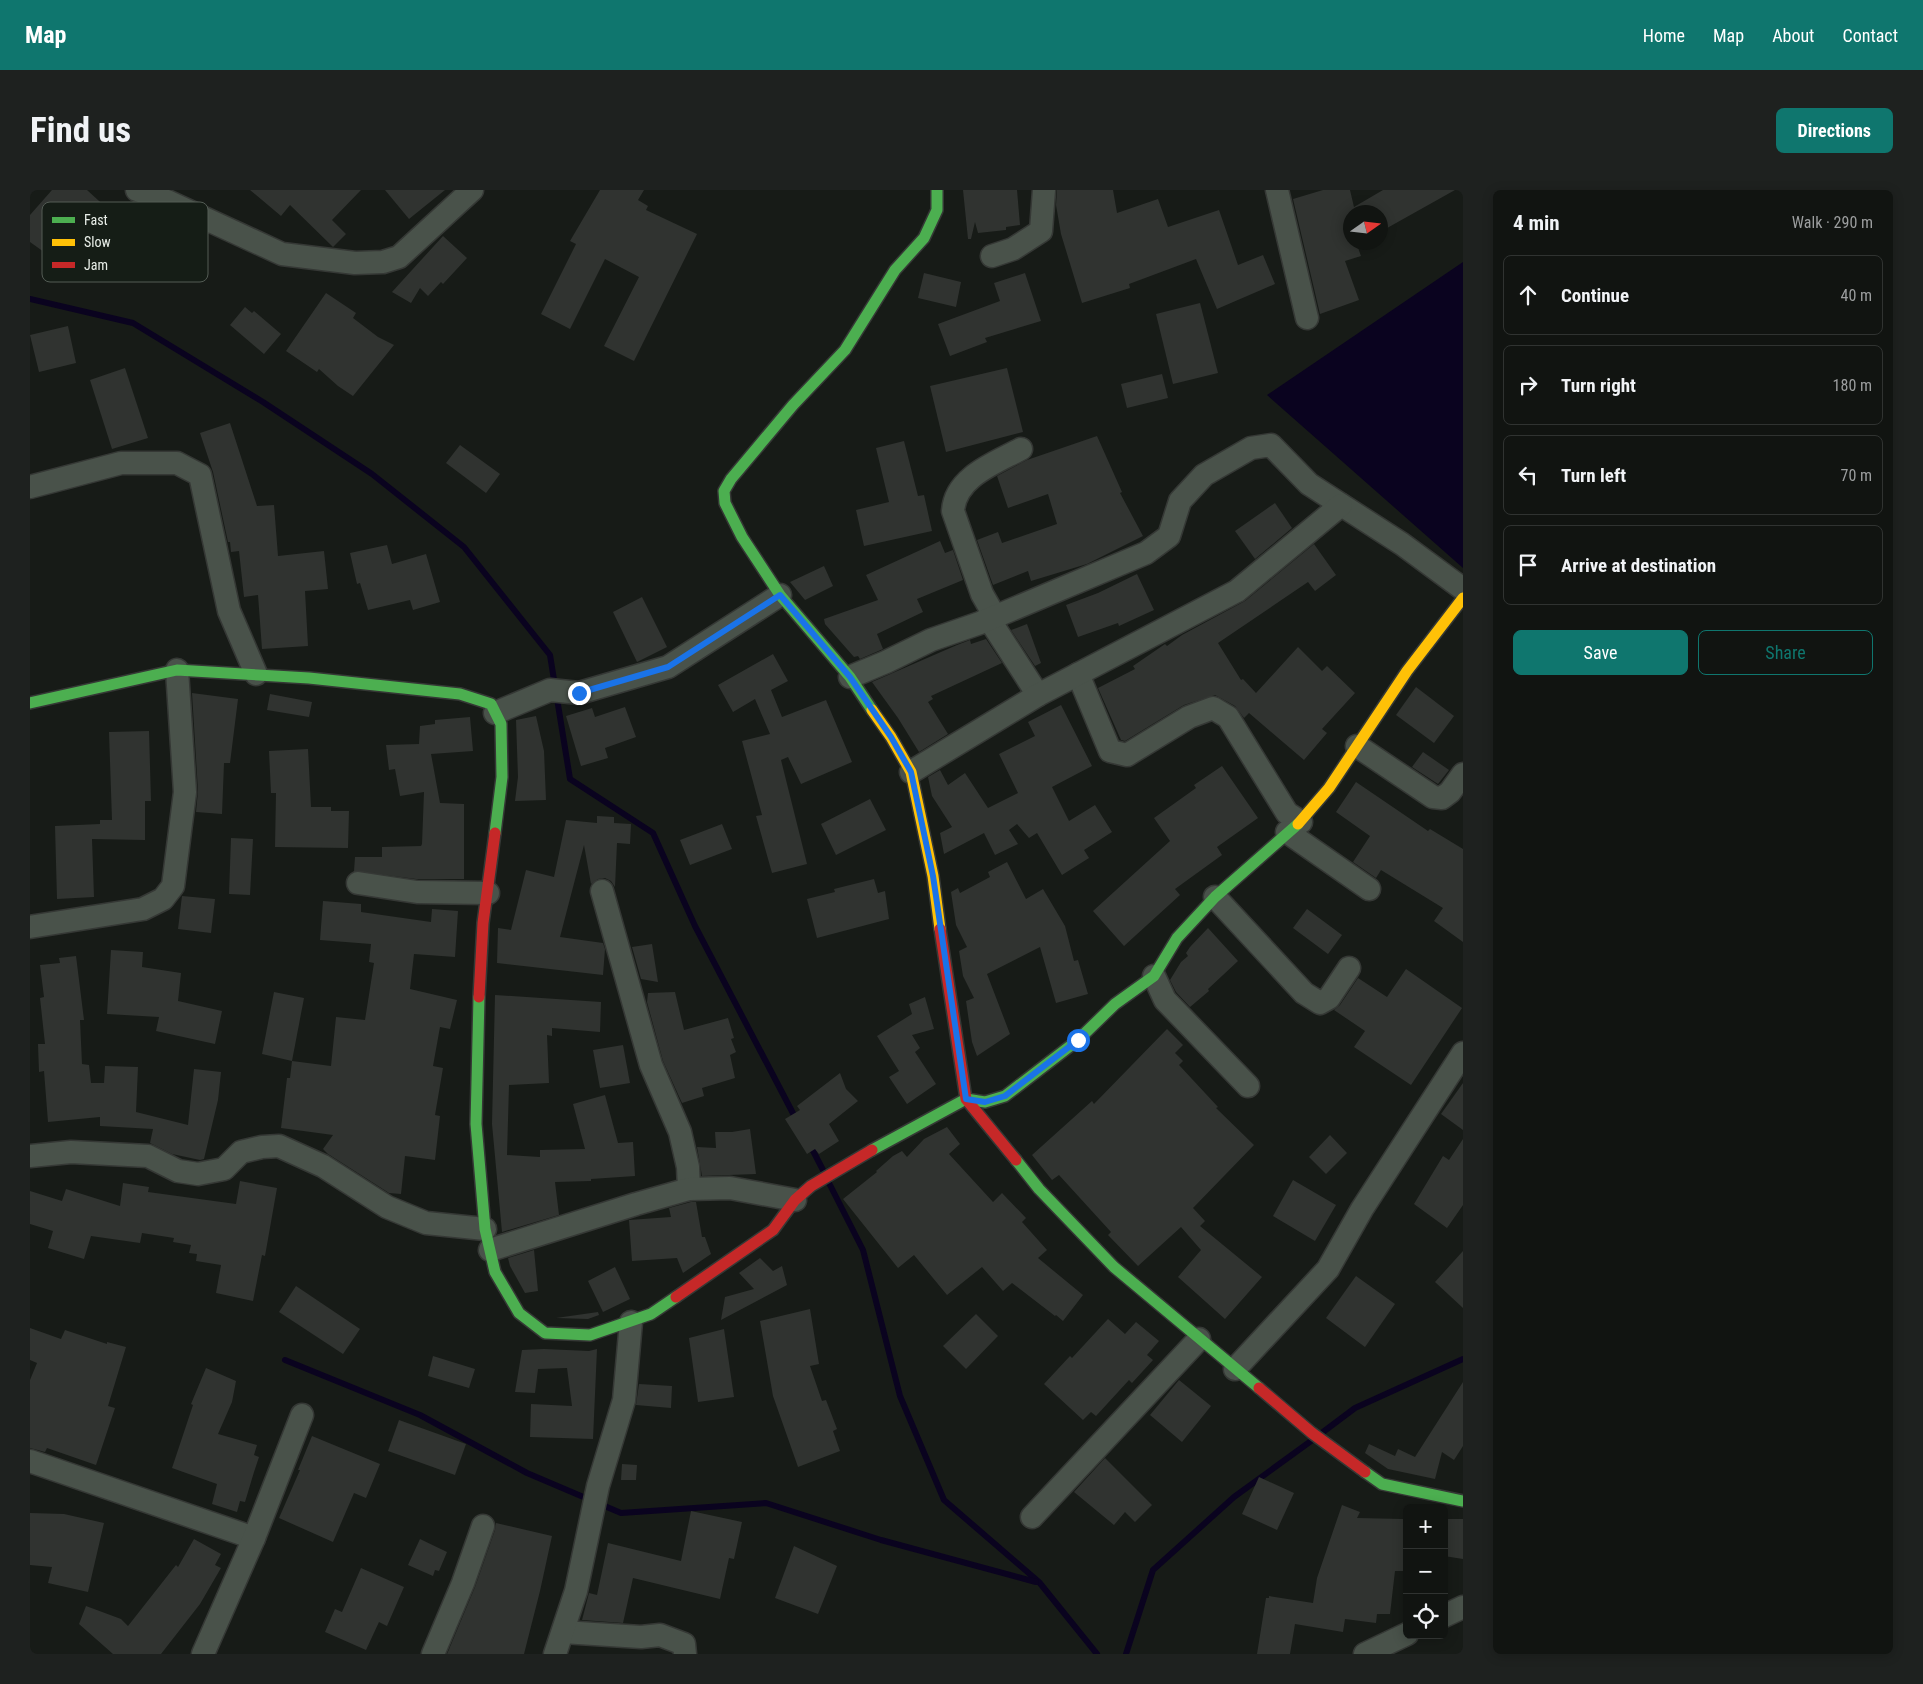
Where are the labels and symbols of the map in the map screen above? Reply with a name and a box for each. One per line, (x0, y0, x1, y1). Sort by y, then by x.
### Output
legend (42, 202, 208, 282)
north arrow (1343, 205, 1388, 250)
text: Fast (84, 212, 108, 228)
text: Slow (84, 234, 111, 250)
text: Jam (84, 257, 108, 273)
route end (568, 682, 591, 705)
route start (1067, 1029, 1090, 1052)

